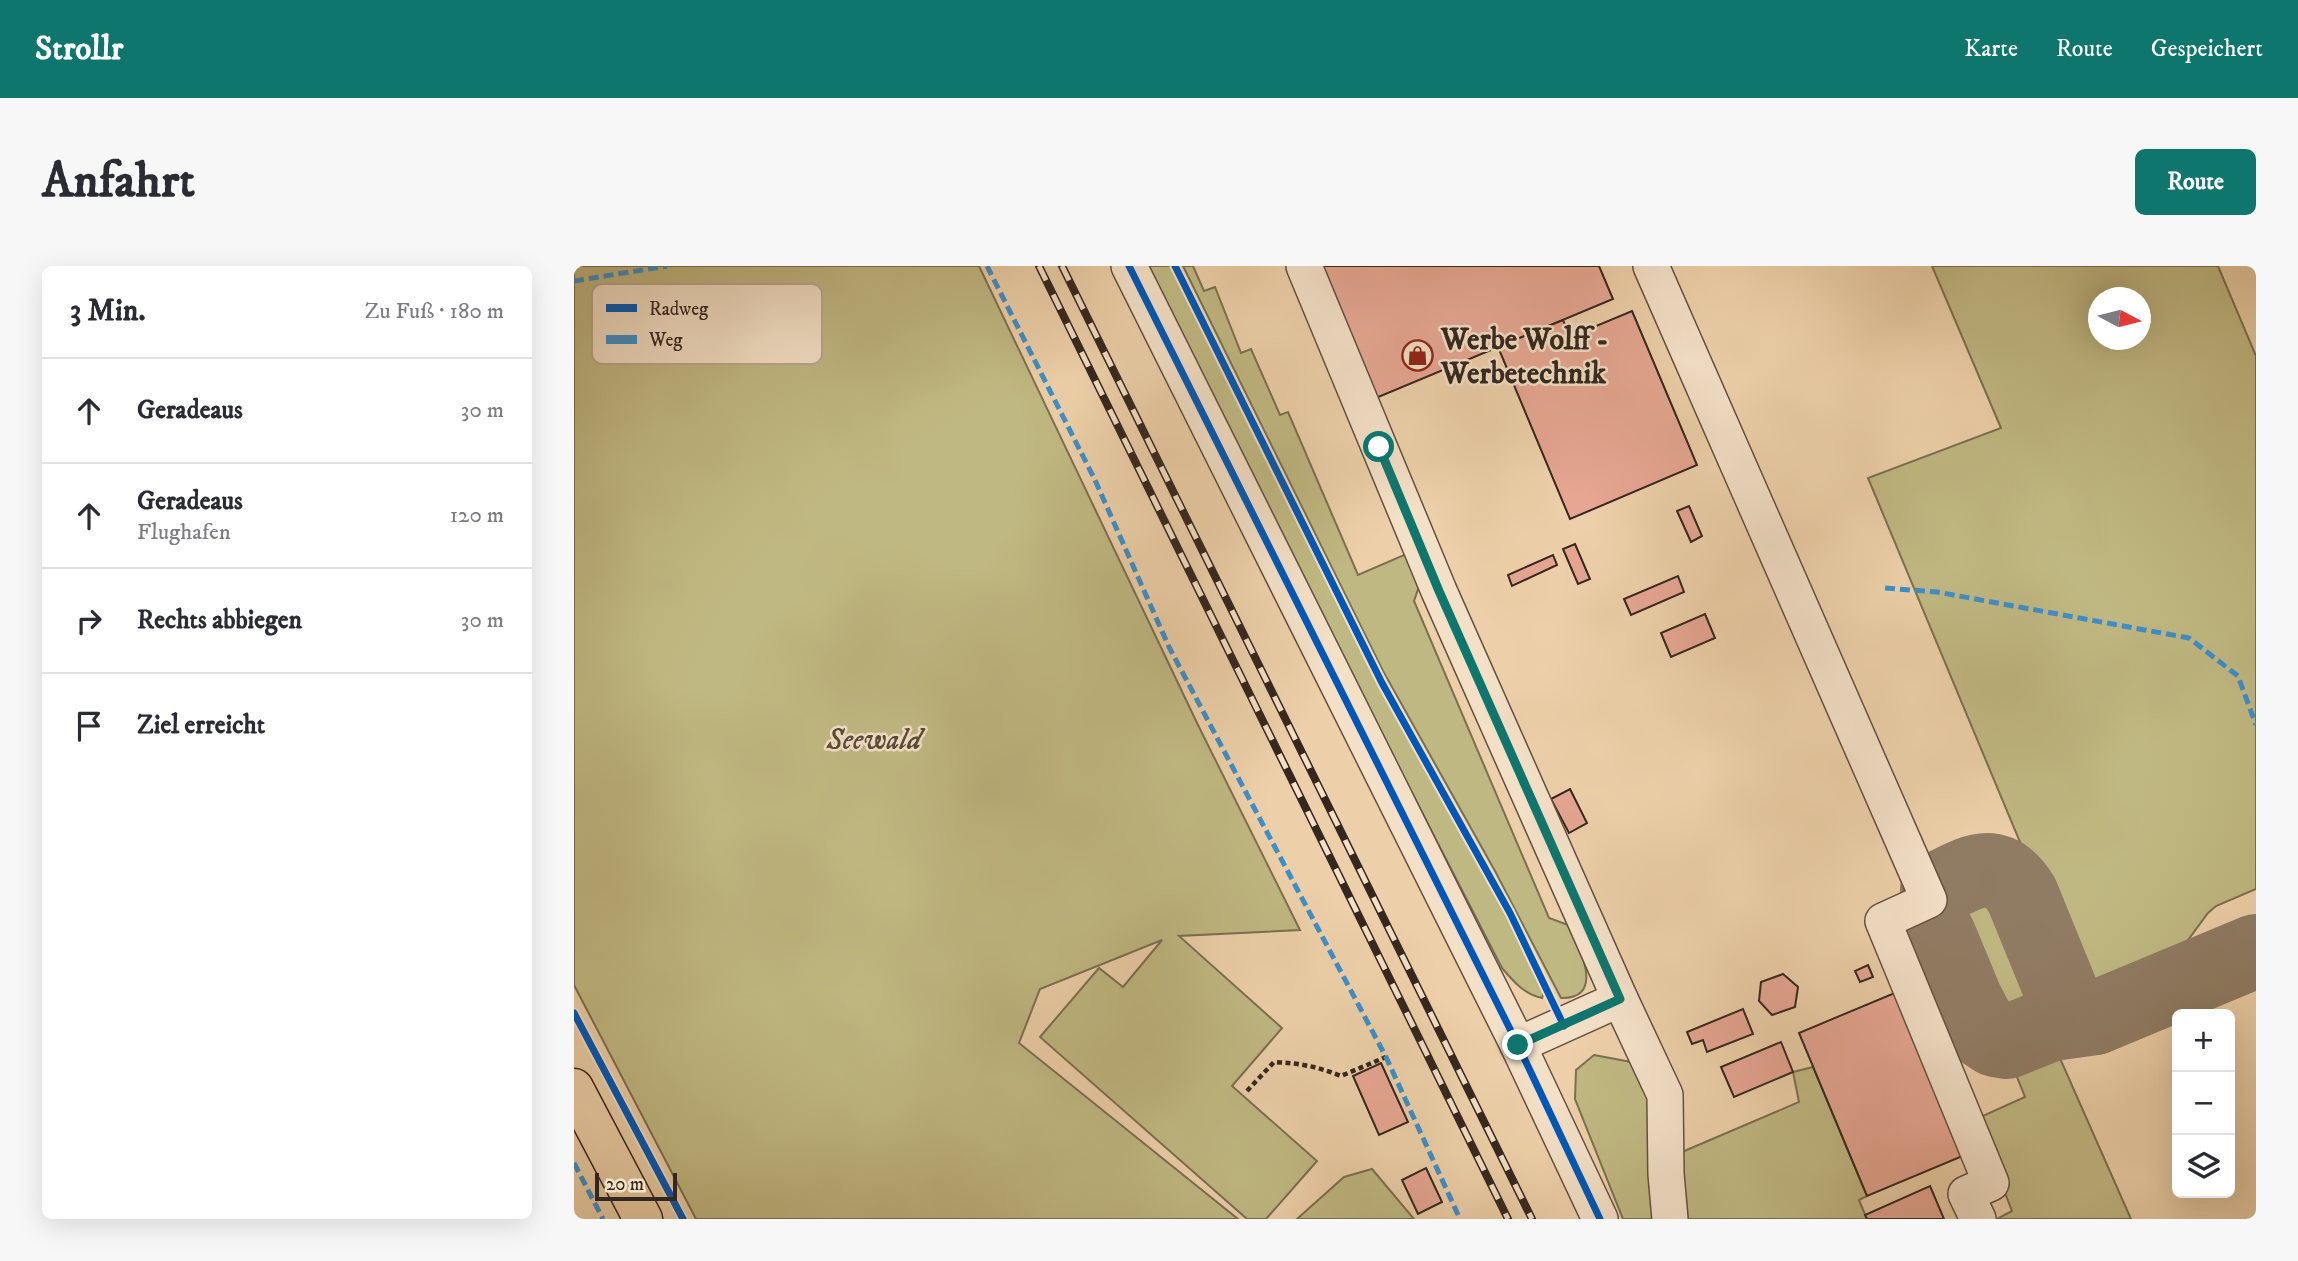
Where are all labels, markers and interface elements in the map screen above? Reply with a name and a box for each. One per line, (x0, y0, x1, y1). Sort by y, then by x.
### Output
text: Strollr (35, 29, 123, 70)
text: Karte (1964, 34, 2018, 64)
text: Route (2056, 34, 2113, 64)
text: Gespeichert (2151, 34, 2263, 64)
button: Route (2135, 149, 2256, 215)
text: Anfahrt (42, 151, 195, 213)
legend (592, 284, 822, 364)
north arrow (2088, 287, 2151, 350)
text: 3 Min. (70, 293, 146, 330)
text: Zu Fuß · 180 m (365, 297, 504, 326)
text: Radweg (649, 298, 709, 321)
place label: Werbe Wolff - Werbetechnik (1440, 322, 1608, 393)
text: Weg (648, 329, 683, 352)
shop icon: Werbe Wolff - Werbetechnik (1401, 339, 1435, 373)
icon: ahead (70, 392, 108, 430)
text: Geradeaus (137, 394, 243, 427)
text: 30 m (461, 396, 504, 425)
route start (1363, 431, 1394, 462)
text: Geradeaus (137, 485, 243, 518)
icon: ahead (70, 497, 108, 535)
text: 120 m (450, 501, 504, 530)
text: Flughafen (137, 518, 231, 547)
icon: right (70, 602, 108, 640)
text: Rechts abbiegen (137, 604, 302, 637)
text: 30 m (461, 606, 504, 635)
icon: arrive (70, 707, 108, 745)
text: Ziel erreicht (137, 709, 265, 742)
park label: Seewald (825, 722, 926, 759)
map controls (2172, 1009, 2235, 1198)
button: + (2172, 1009, 2235, 1072)
route end (1502, 1029, 1533, 1060)
button: − (2172, 1072, 2235, 1135)
button: layers (2172, 1135, 2235, 1198)
scale bar (595, 1170, 677, 1202)
text: 20 m (606, 1173, 644, 1196)

